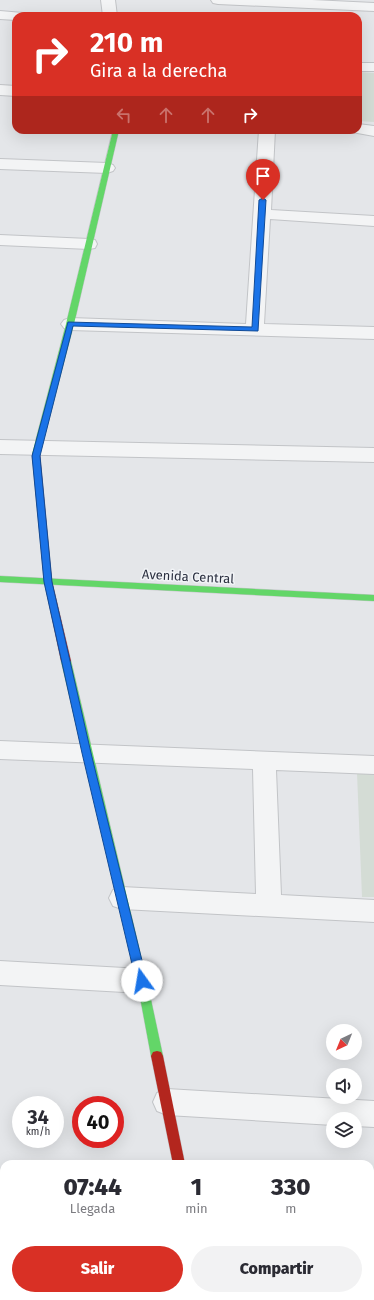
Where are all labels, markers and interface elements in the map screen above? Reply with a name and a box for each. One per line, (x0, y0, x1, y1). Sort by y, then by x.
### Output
text: 210 m (90, 26, 164, 59)
icon: right (24, 28, 76, 80)
text: Gira a la derecha (90, 60, 227, 82)
icon: left (113, 104, 135, 126)
icon: ahead (155, 104, 177, 126)
icon: ahead (197, 104, 219, 126)
icon: right (239, 104, 261, 126)
pin (246, 159, 280, 200)
icon: arrive (252, 165, 274, 187)
street label: Avenida Central (142, 567, 235, 586)
position arrow (121, 960, 163, 1002)
north arrow (326, 1024, 362, 1060)
map controls (326, 1024, 362, 1148)
button: sound (326, 1068, 362, 1104)
speed limit sign: 40 (72, 1096, 124, 1148)
text: 34 (27, 1105, 49, 1129)
button: layers (326, 1112, 362, 1148)
text: km/h (26, 1126, 50, 1138)
text: 07:44 (63, 1173, 122, 1201)
text: 1 (191, 1173, 202, 1201)
text: 330 (271, 1173, 311, 1201)
text: Llegada (70, 1201, 115, 1216)
text: min (185, 1201, 208, 1216)
text: m (285, 1201, 296, 1216)
button: Salir (12, 1246, 183, 1292)
button: Compartir (191, 1246, 362, 1292)

